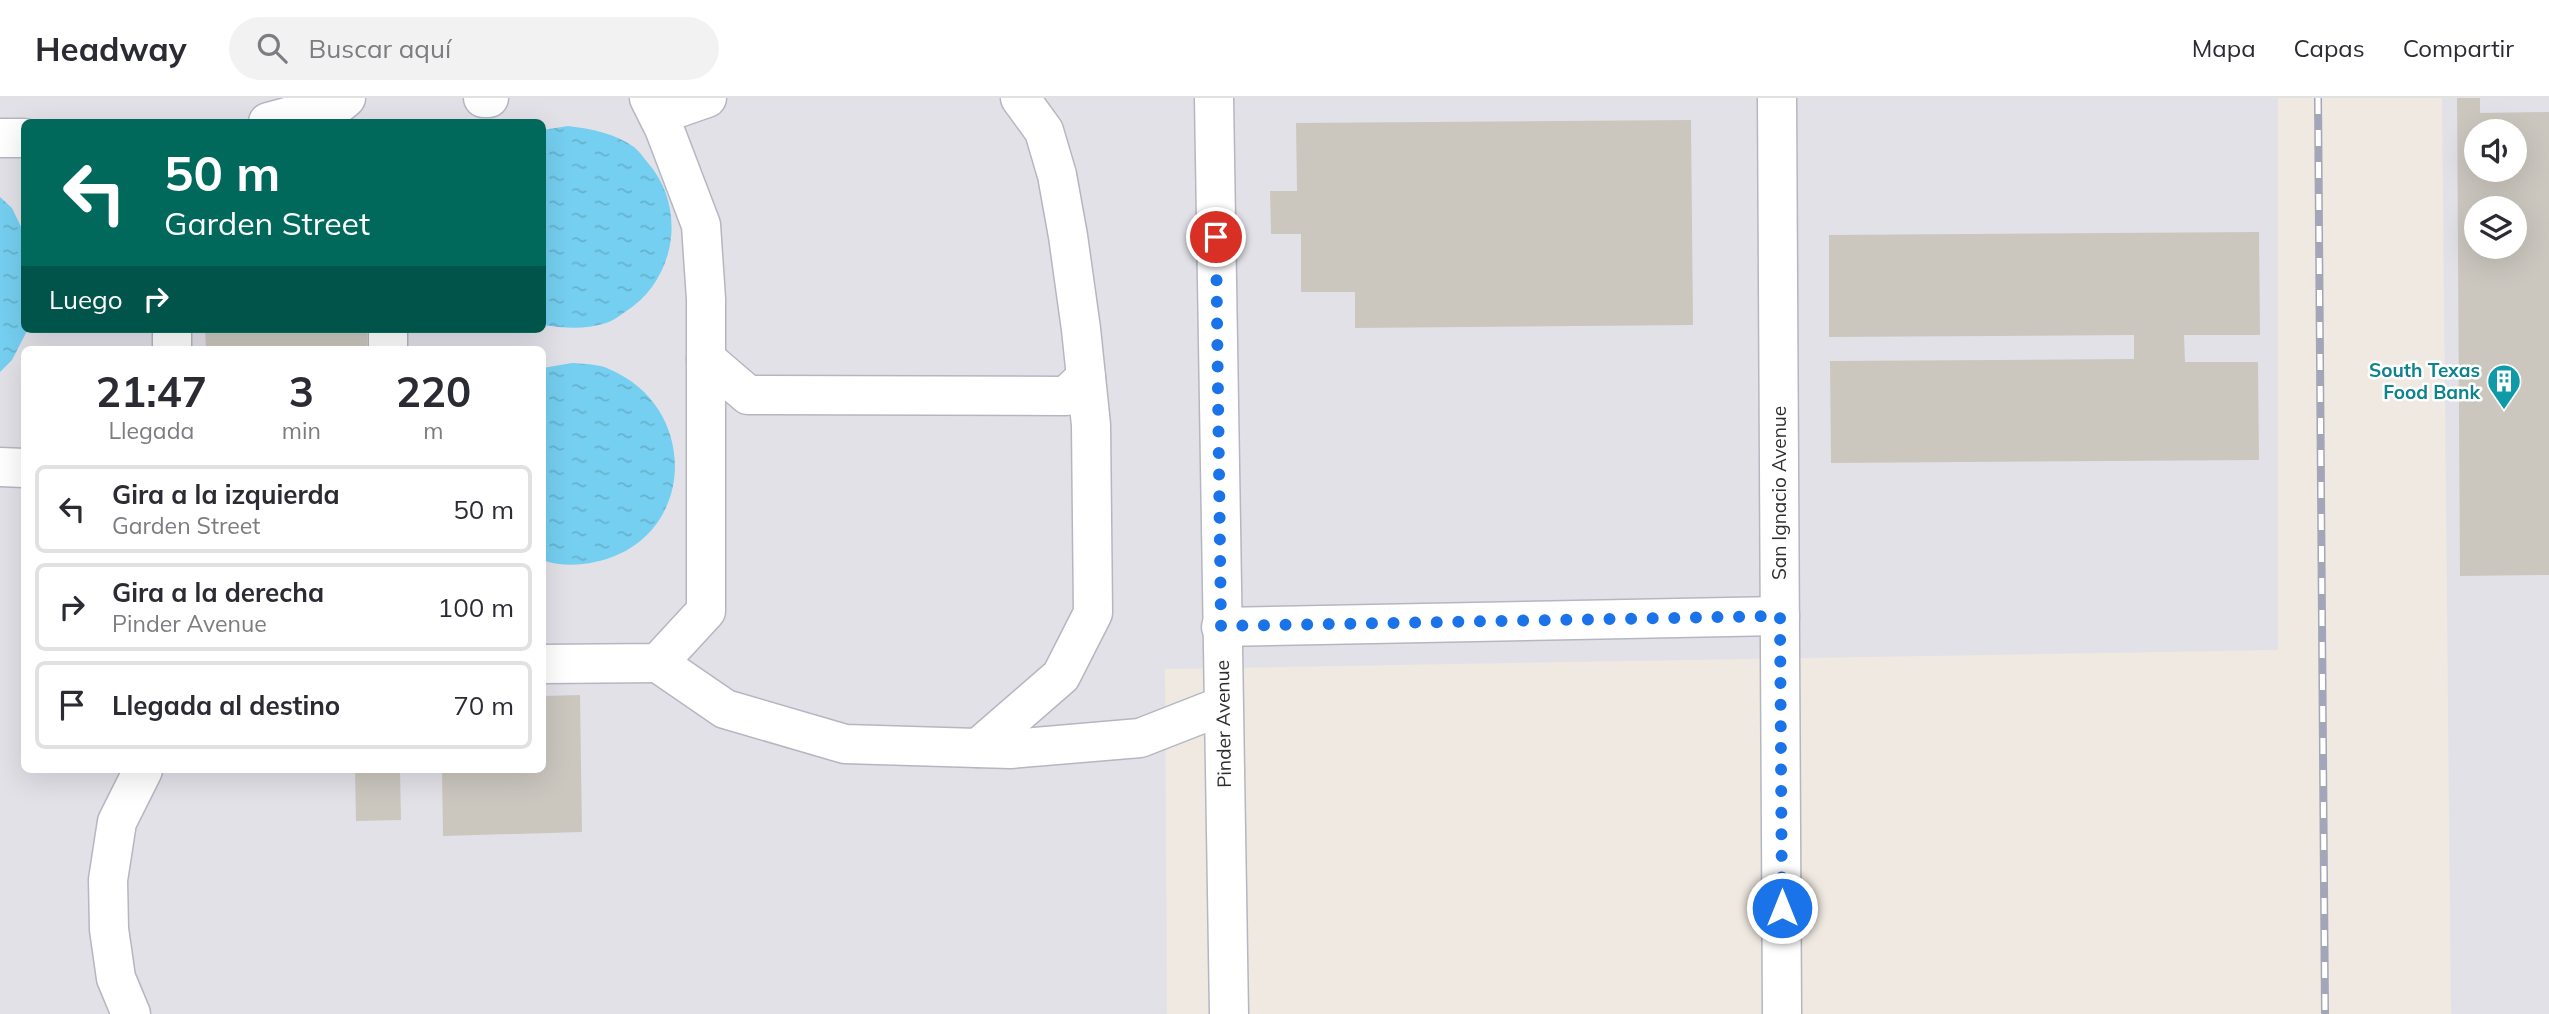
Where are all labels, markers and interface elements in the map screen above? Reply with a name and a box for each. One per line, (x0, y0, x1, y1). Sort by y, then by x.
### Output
search box (229, 17, 719, 80)
text: Headway (35, 28, 187, 69)
icon: search (253, 29, 291, 67)
text: Buscar aquí (309, 32, 451, 65)
text: Mapa (2192, 33, 2256, 63)
text: Capas (2294, 33, 2365, 63)
text: Compartir (2403, 33, 2514, 63)
map controls (2464, 119, 2527, 259)
button: sound (2464, 119, 2527, 182)
text: 50 m (164, 142, 280, 203)
icon: left (49, 147, 140, 238)
button: layers (2464, 196, 2527, 259)
text: Garden Street (164, 203, 370, 243)
pin (1186, 207, 1246, 267)
icon: arrive (1197, 218, 1235, 256)
icon: right (137, 280, 175, 318)
text: Luego (49, 283, 123, 316)
place label: South Texas Food Bank (2369, 358, 2481, 404)
building icon: South Texas Food Bank (2485, 362, 2523, 411)
text: 21:47 (96, 365, 207, 418)
text: 3 (289, 365, 314, 418)
text: 220 (396, 365, 471, 418)
street label: San Ignacio Avenue (1767, 406, 1791, 580)
text: Llegada (108, 416, 194, 445)
text: min (282, 416, 321, 445)
text: m (423, 416, 444, 445)
text: Gira a la izquierda (112, 478, 340, 511)
icon: left (53, 490, 91, 528)
text: 50 m (453, 493, 514, 526)
text: Garden Street (112, 511, 260, 540)
text: Gira a la derecha (112, 576, 324, 609)
icon: right (53, 588, 91, 626)
text: 100 m (438, 591, 514, 624)
text: Pinder Avenue (112, 609, 267, 638)
street label: Pinder Avenue (1210, 660, 1236, 788)
icon: arrive (53, 686, 91, 724)
text: Llegada al destino (112, 689, 340, 722)
text: 70 m (453, 689, 514, 722)
position arrow (1745, 871, 1819, 945)

